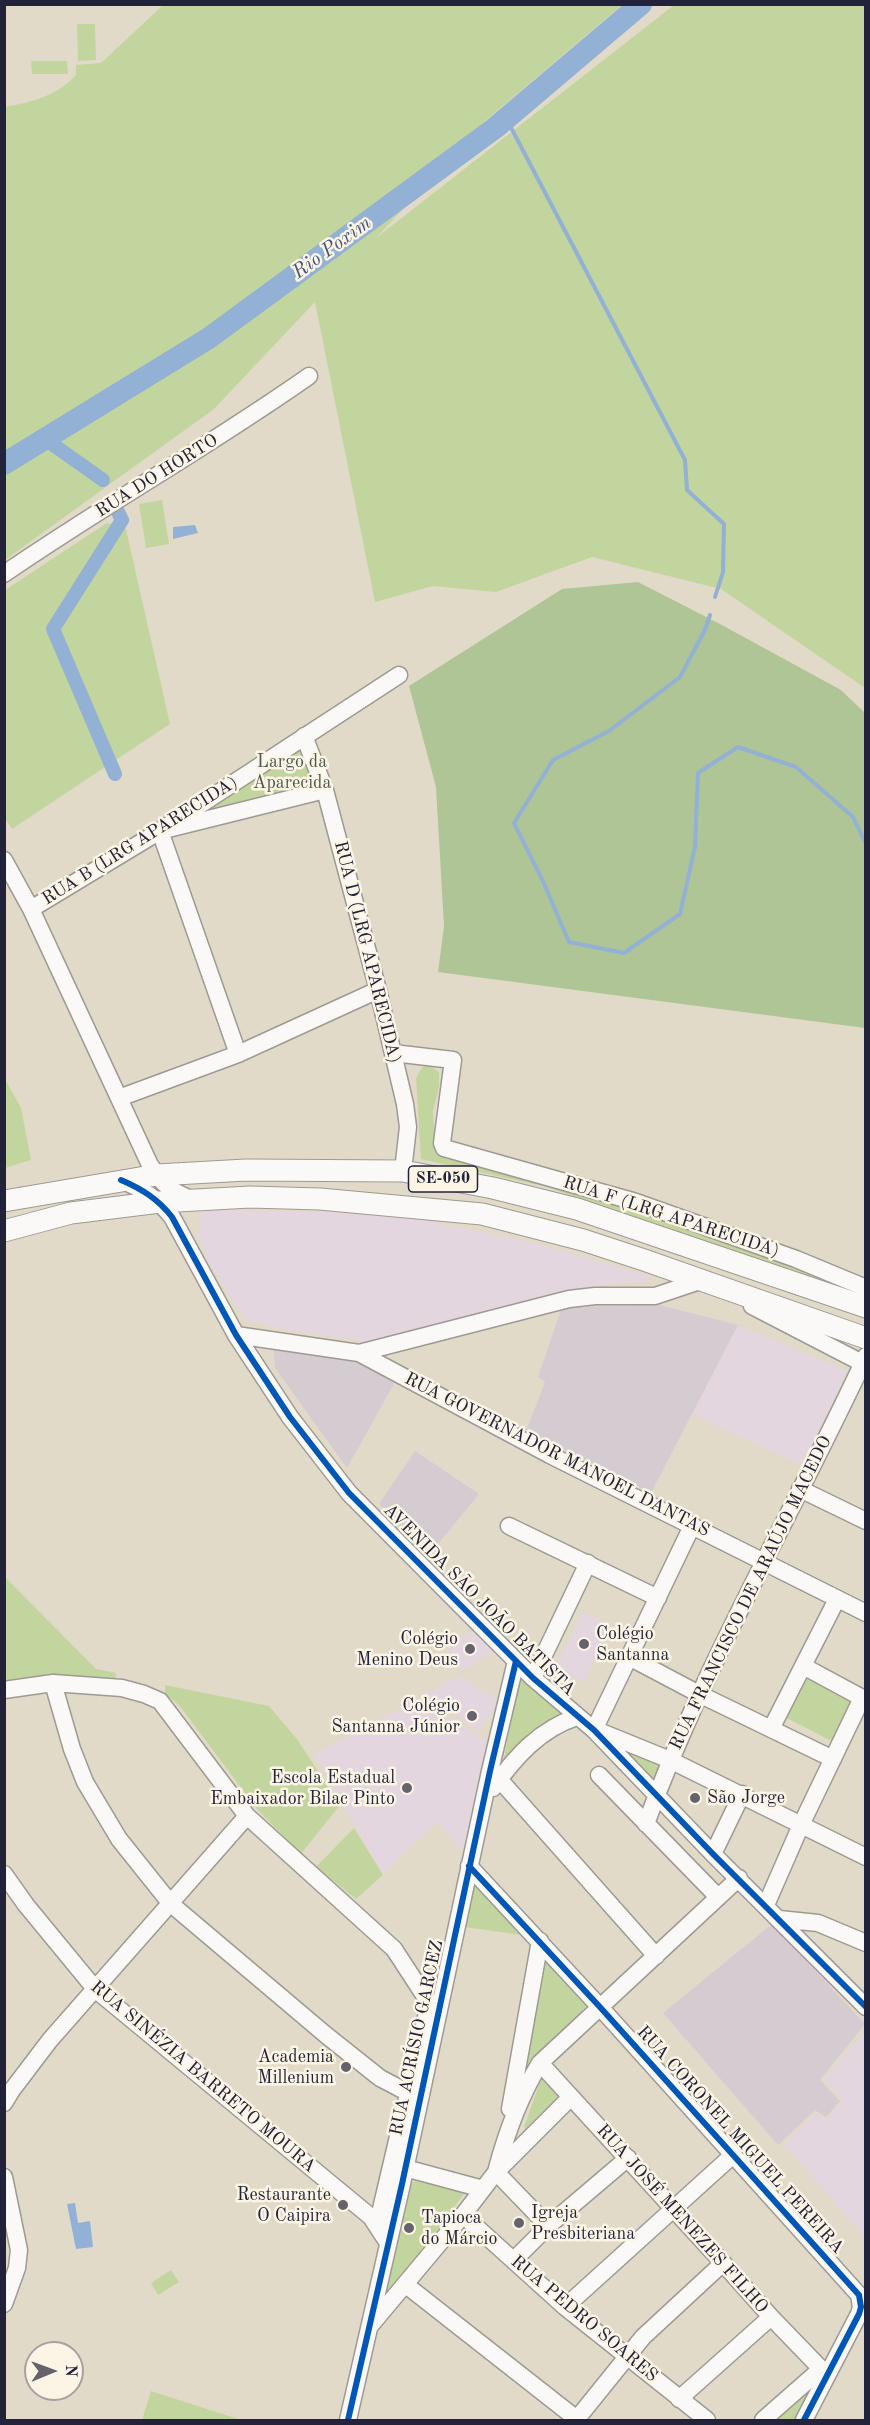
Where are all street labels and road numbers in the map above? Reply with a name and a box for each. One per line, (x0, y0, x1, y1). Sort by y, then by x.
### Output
street label: RUA DO HORTO (92, 430, 222, 522)
street label: RUA B (LRG APARECIDA) (38, 772, 242, 910)
street label: RUA D (LRG APARECIDA) (329, 839, 405, 1065)
road number: SE-050 (408, 1166, 478, 1192)
street label: RUA F (LRG APARECIDA) (560, 1172, 782, 1262)
street label: RUA GOVERNADOR MANOEL DANTAS (401, 1368, 713, 1542)
street label: RUA FRANCISCO DE ARAÚJO MACEDO (665, 1432, 837, 1754)
street label: AVENIDA SÃO JOÃO BATISTA (378, 1499, 580, 1701)
street label: RUA ACRÍSIO GARCEZ (386, 1938, 448, 2138)
street label: RUA SINÉZIA BARRETO MOURA (86, 1976, 320, 2178)
street label: RUA CORONEL MIGUEL PEREIRA (632, 2022, 848, 2258)
street label: RUA JOSÉ MENEZES FILHO (591, 2120, 773, 2318)
street label: RUA PEDRO SOARES (506, 2251, 662, 2387)

